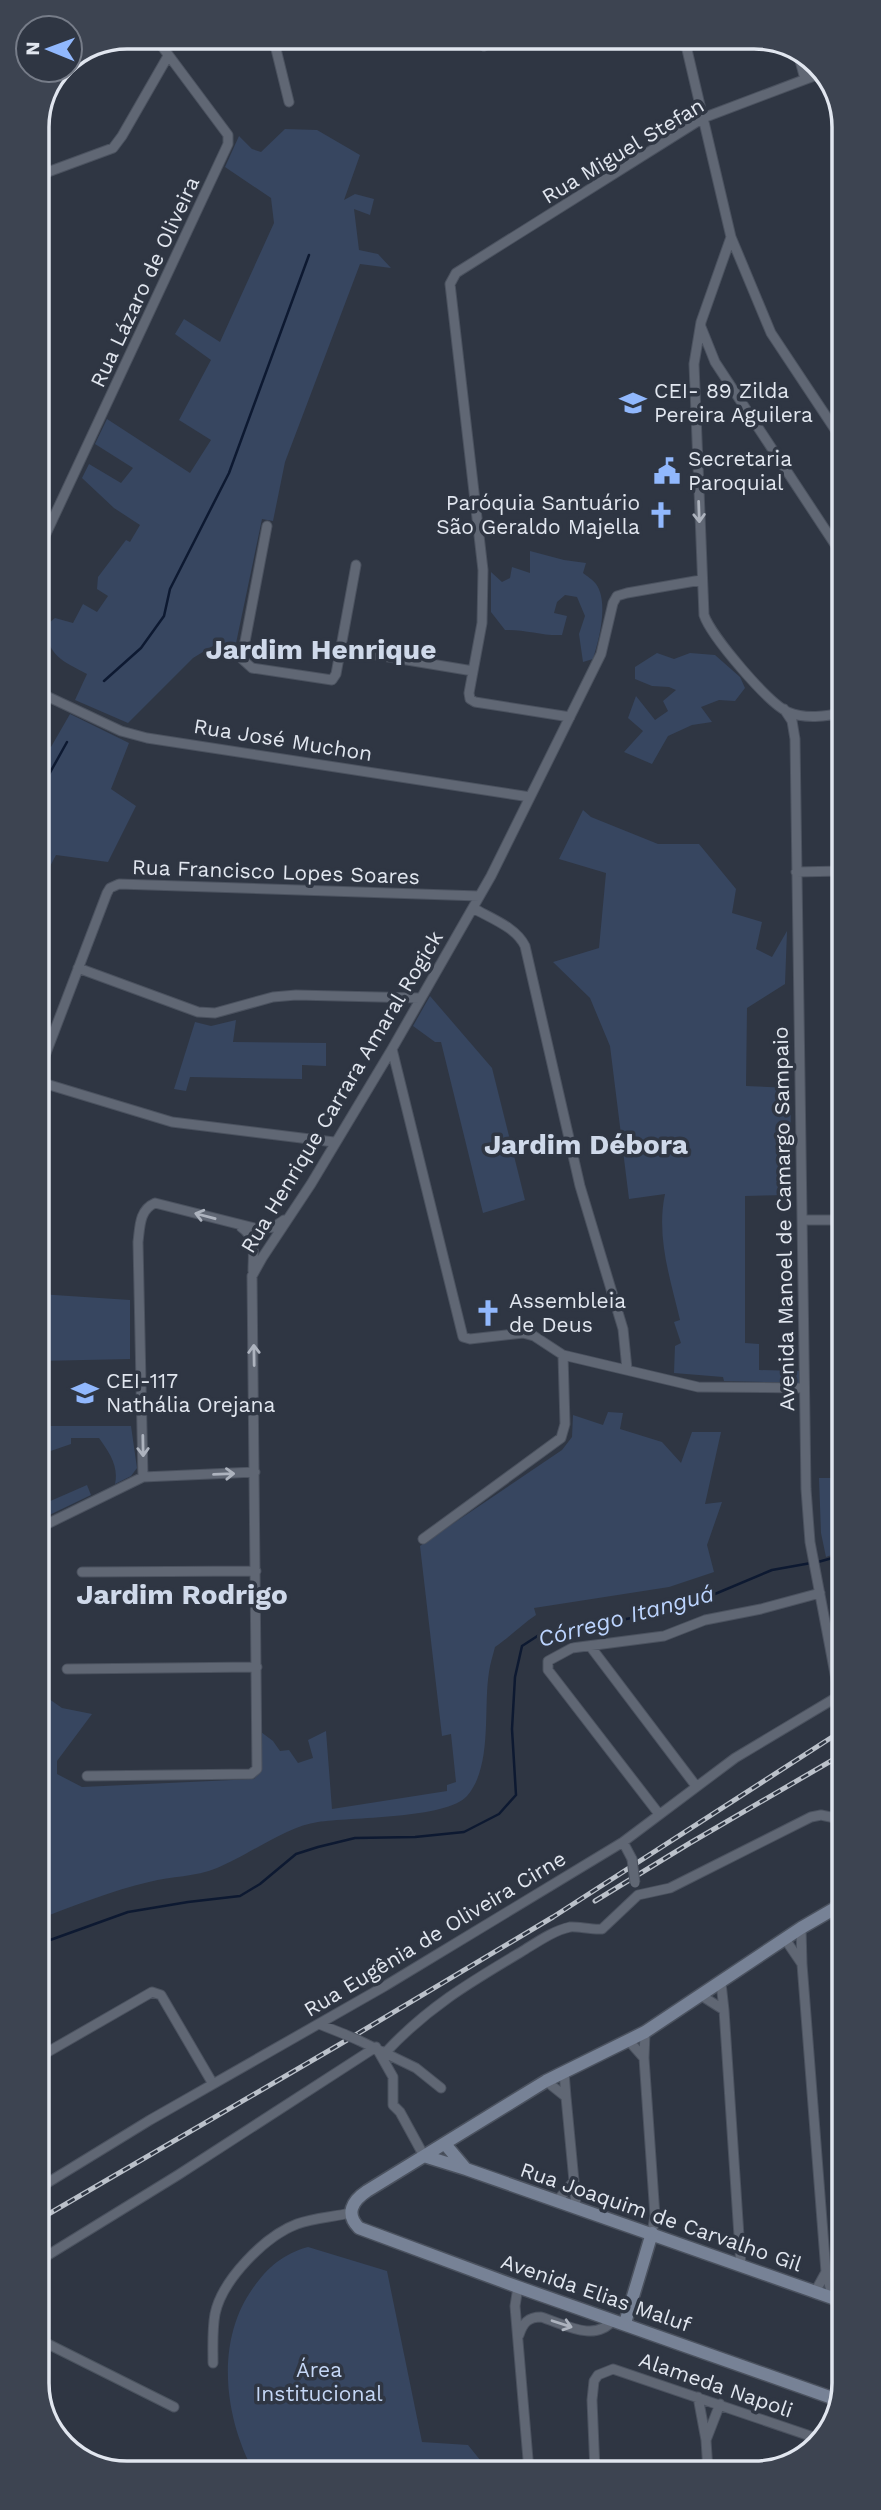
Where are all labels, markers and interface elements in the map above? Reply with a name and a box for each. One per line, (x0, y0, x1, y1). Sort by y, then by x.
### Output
north arrow (14, 14, 84, 84)
text: N (21, 41, 44, 56)
street label: Rua Miguel Stefan (537, 92, 708, 209)
street label: Rua Lázaro de Oliveira (85, 172, 204, 391)
place label: CEI- 89 Zilda Pereira Aguilera (654, 378, 813, 427)
school or university icon: CEI- 89 Zilda Pereira Aguilera (618, 388, 648, 418)
place label: Secretaria Paroquial (688, 446, 792, 495)
public building icon: Secretaria Paroquial (652, 456, 682, 486)
place label: Paróquia Santuário São Geraldo Majella (436, 490, 640, 539)
church icon: Paróquia Santuário São Geraldo Majella (646, 500, 676, 530)
one-way arrow (692, 500, 706, 523)
district label: Jardim Henrique (206, 633, 436, 666)
street label: Rua José Muchon (192, 713, 374, 766)
street label: Rua Francisco Lopes Soares (132, 854, 420, 889)
street label: Rua Henrique Carrara Amaral Rogick (235, 926, 448, 1257)
street label: Avenida Manoel de Camargo Sampaio (768, 1026, 799, 1412)
district label: Jardim Débora (484, 1128, 689, 1161)
one-way arrow (194, 1208, 216, 1221)
place label: Assembleia de Deus (509, 1288, 626, 1337)
church icon: Assembleia de Deus (473, 1298, 503, 1328)
one-way arrow (247, 1344, 261, 1367)
place label: CEI-117 Nathália Orejana (106, 1368, 275, 1417)
school or university icon: CEI-117 Nathália Orejana (70, 1378, 100, 1408)
one-way arrow (136, 1434, 149, 1457)
one-way arrow (212, 1467, 235, 1480)
district label: Jardim Rodrigo (76, 1578, 288, 1611)
water label: Córrego Itanguá (535, 1580, 717, 1653)
street label: Rua Eugênia de Oliveira Cirne (299, 1845, 570, 2022)
street label: Rua Joaquim de Carvalho Gil (517, 2157, 806, 2277)
street label: Avenida Elias Maluf (498, 2248, 694, 2337)
one-way arrow (551, 2319, 573, 2331)
street label: Alameda Napoli (636, 2347, 796, 2423)
park label: Área Institucional (255, 2357, 383, 2406)

